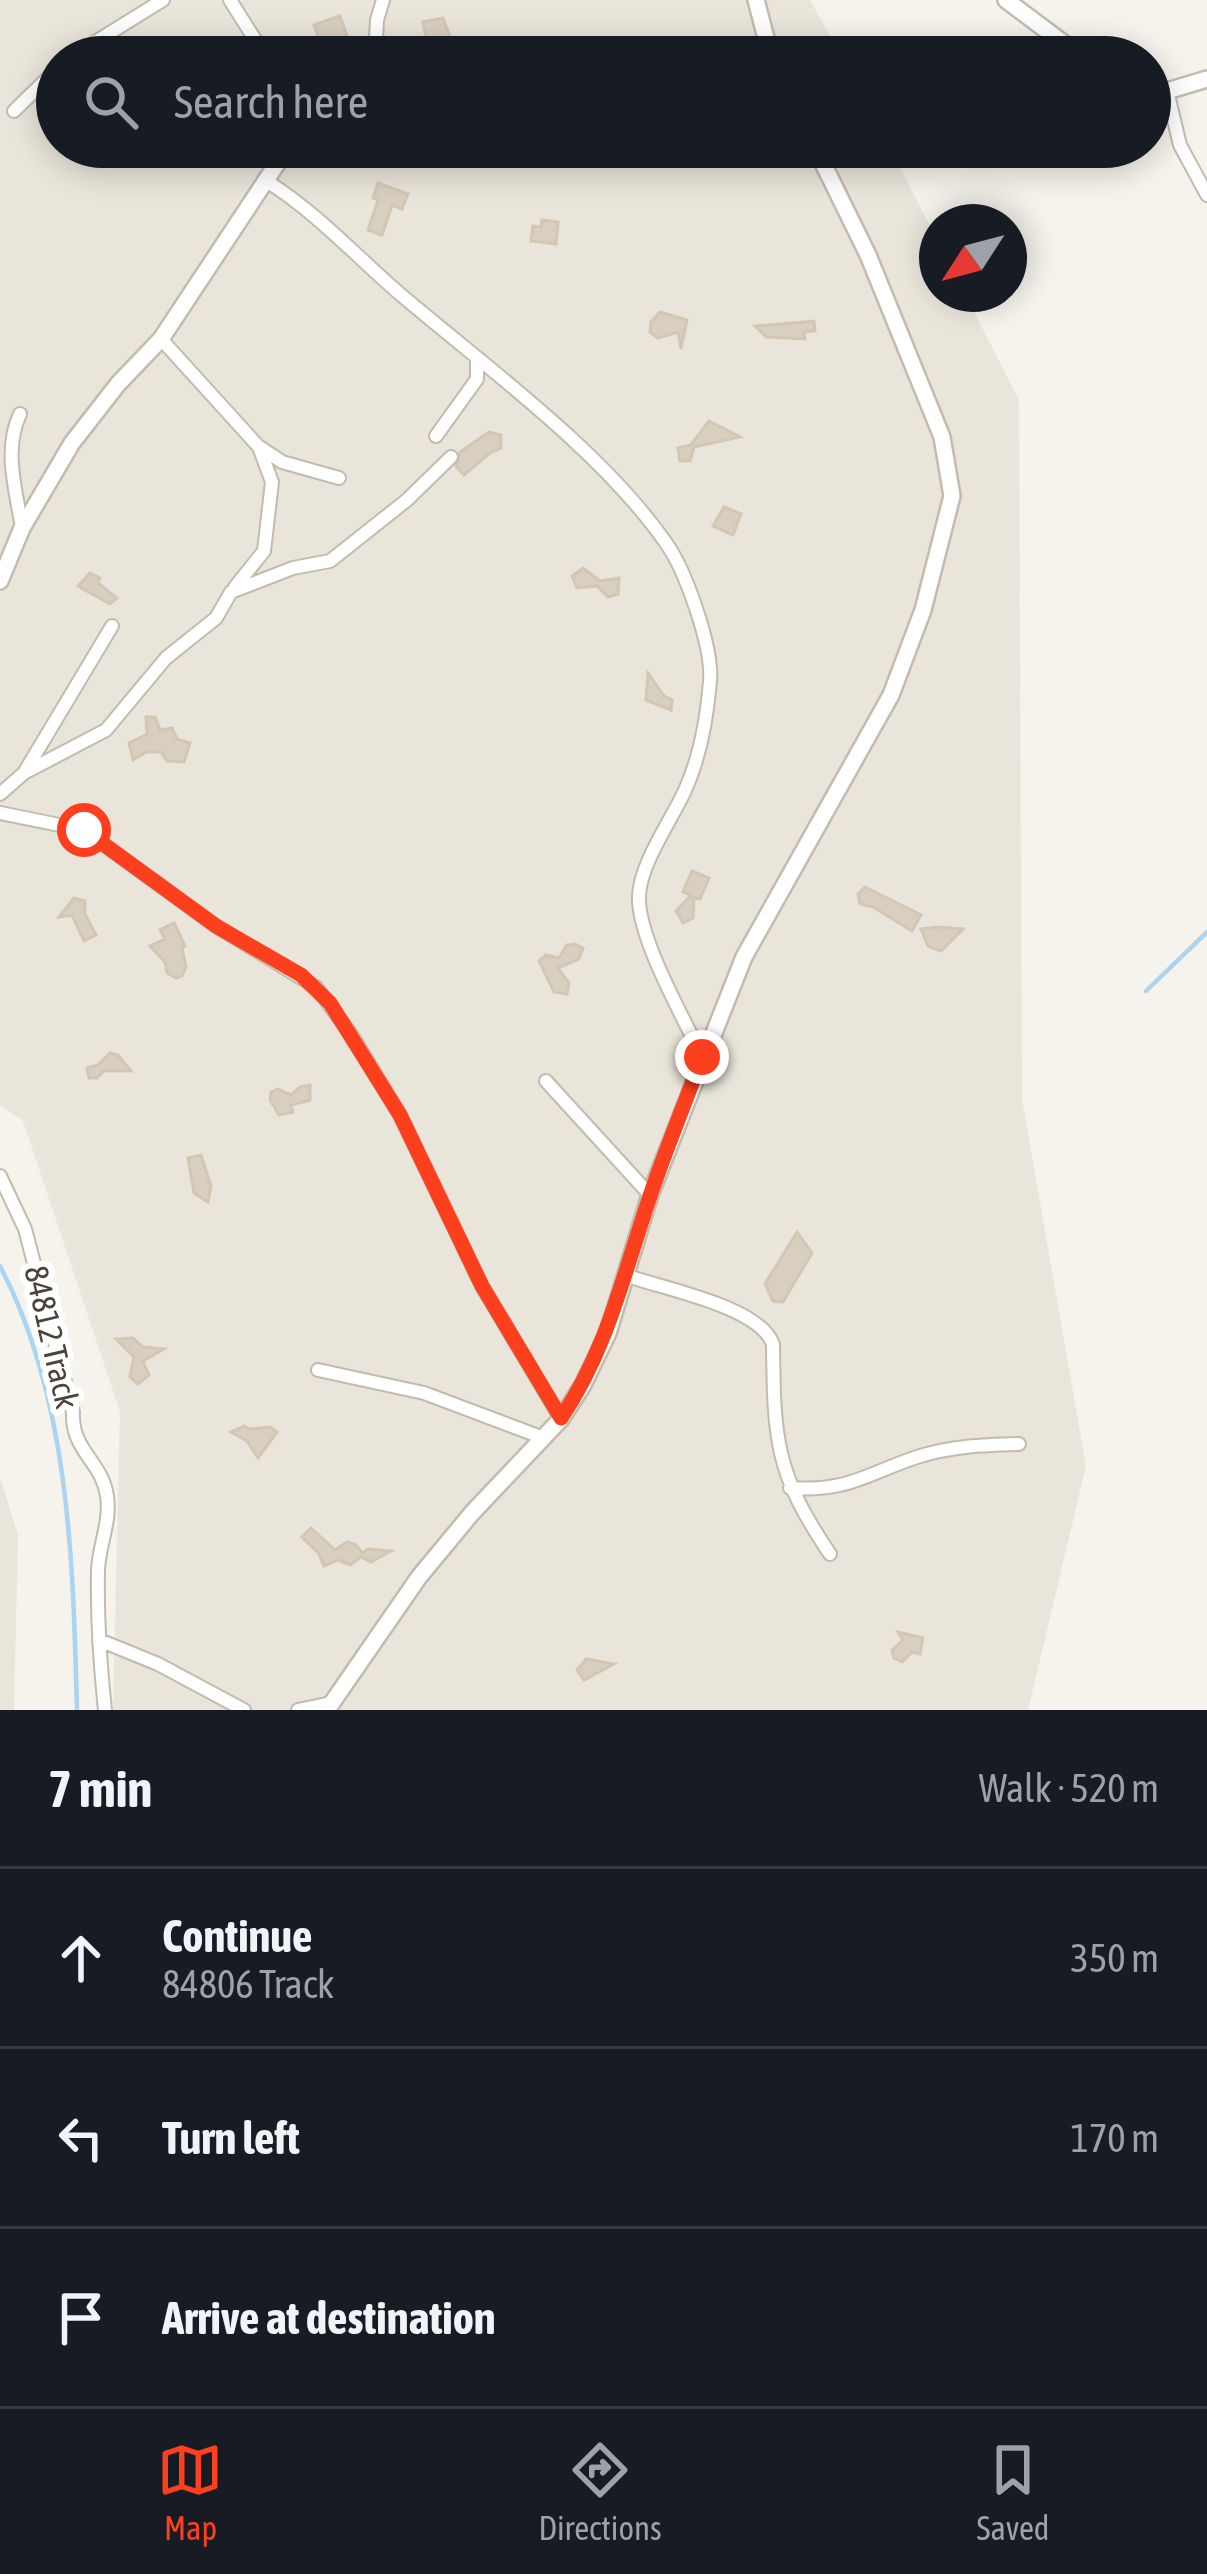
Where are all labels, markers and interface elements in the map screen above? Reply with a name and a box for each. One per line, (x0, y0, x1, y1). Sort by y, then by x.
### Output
search box (36, 36, 1171, 168)
icon: search (78, 69, 144, 135)
text: Search here (174, 76, 368, 128)
north arrow (919, 204, 1027, 312)
route start (57, 803, 111, 857)
route end (675, 1030, 729, 1084)
street label: 84812 Track (17, 1262, 87, 1412)
text: 7 min (48, 1759, 152, 1818)
text: Walk · 520 m (979, 1766, 1159, 1810)
text: Continue (162, 1910, 313, 1962)
icon: ahead (48, 1925, 114, 1991)
text: 350 m (1071, 1936, 1159, 1980)
text: 84806 Track (162, 1962, 334, 2006)
icon: left (48, 2105, 114, 2171)
text: Turn left (162, 2112, 300, 2164)
text: 170 m (1071, 2116, 1159, 2160)
icon: arrive (48, 2285, 114, 2351)
text: Arrive at destination (162, 2292, 496, 2344)
tab: Map (157, 2437, 223, 2547)
tab: Directions (538, 2437, 662, 2547)
tab: Saved (977, 2437, 1049, 2547)

